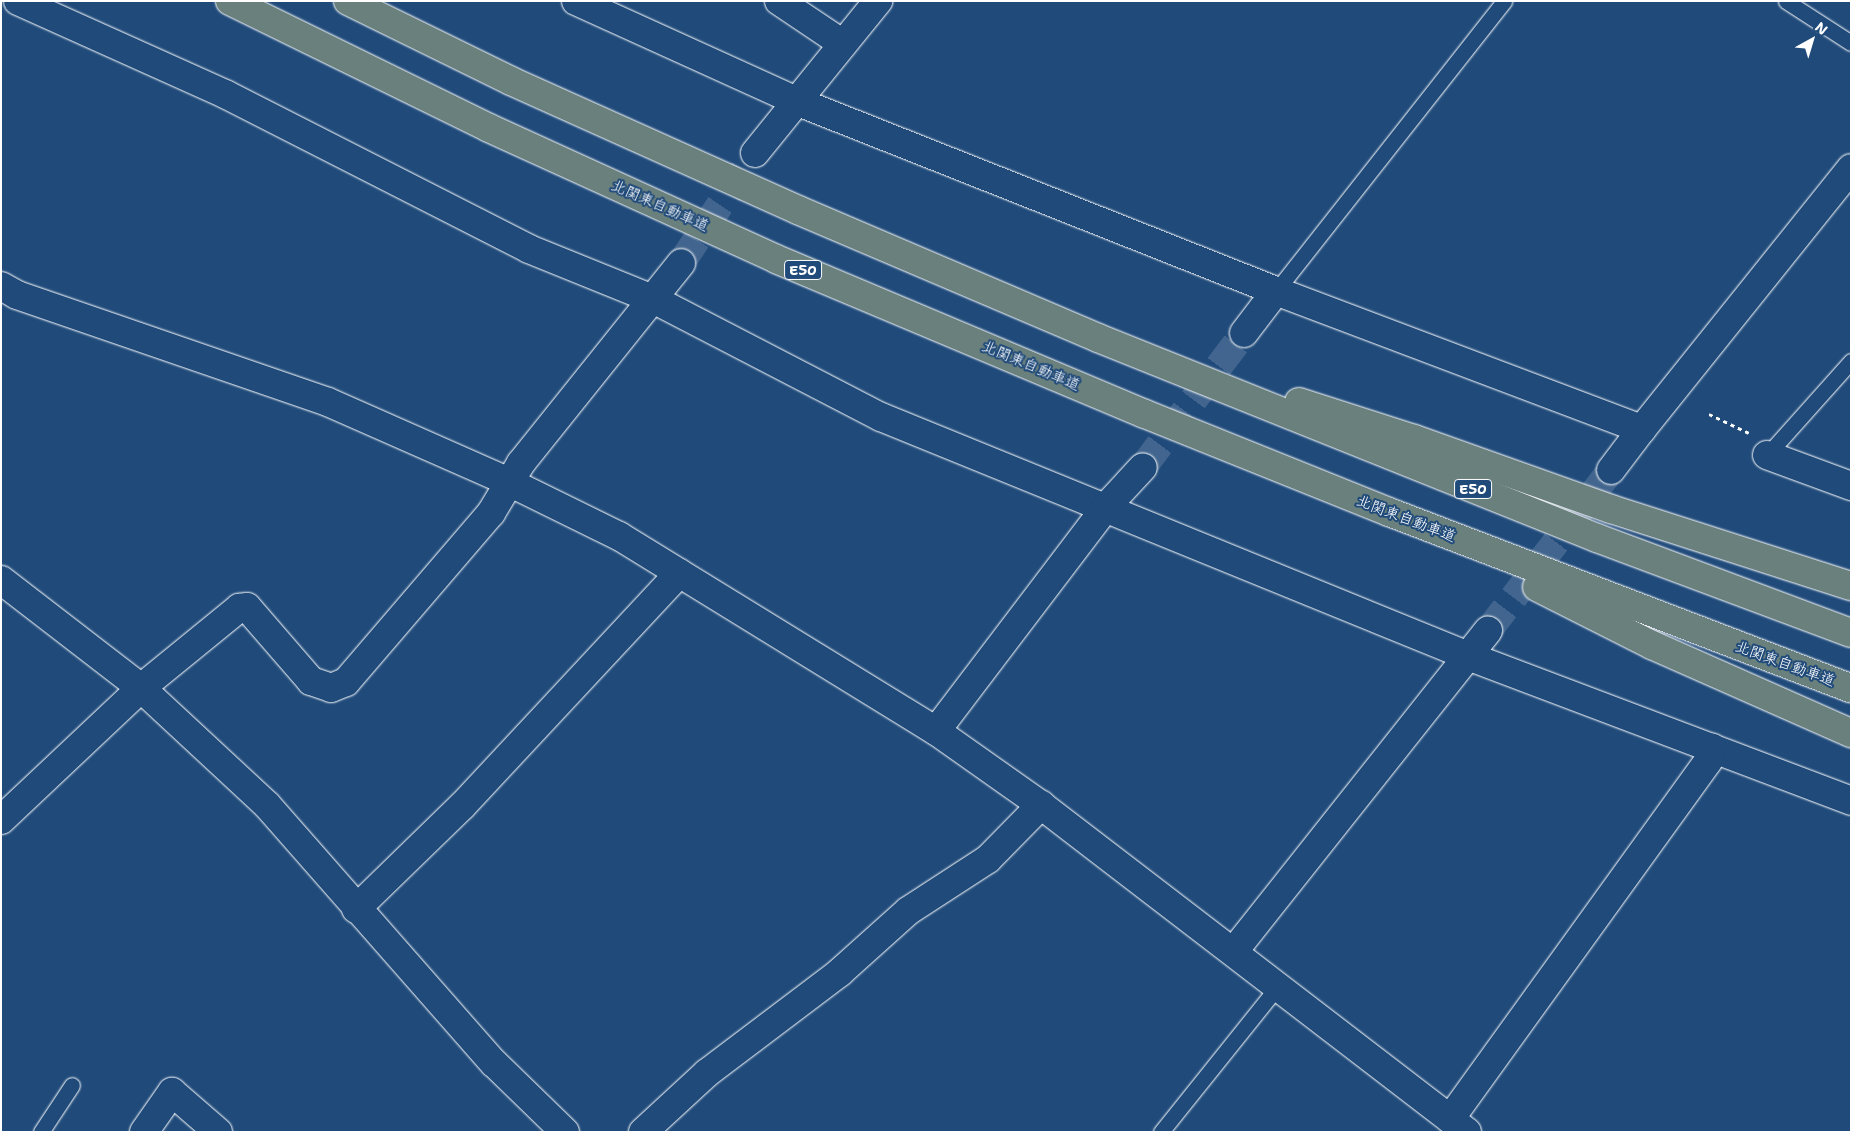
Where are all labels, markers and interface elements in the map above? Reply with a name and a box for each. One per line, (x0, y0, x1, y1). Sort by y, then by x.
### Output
north arrow (1787, 15, 1837, 65)
text: N (1811, 18, 1831, 39)
street label: 北関東自動車道 (608, 176, 712, 236)
road number: E50 (783, 258, 823, 282)
street label: 北関東自動車道 (979, 337, 1083, 395)
road number: E50 (1453, 478, 1493, 500)
street label: 北関東自動車道 (1354, 492, 1458, 546)
street label: 北関東自動車道 (1733, 638, 1837, 690)

